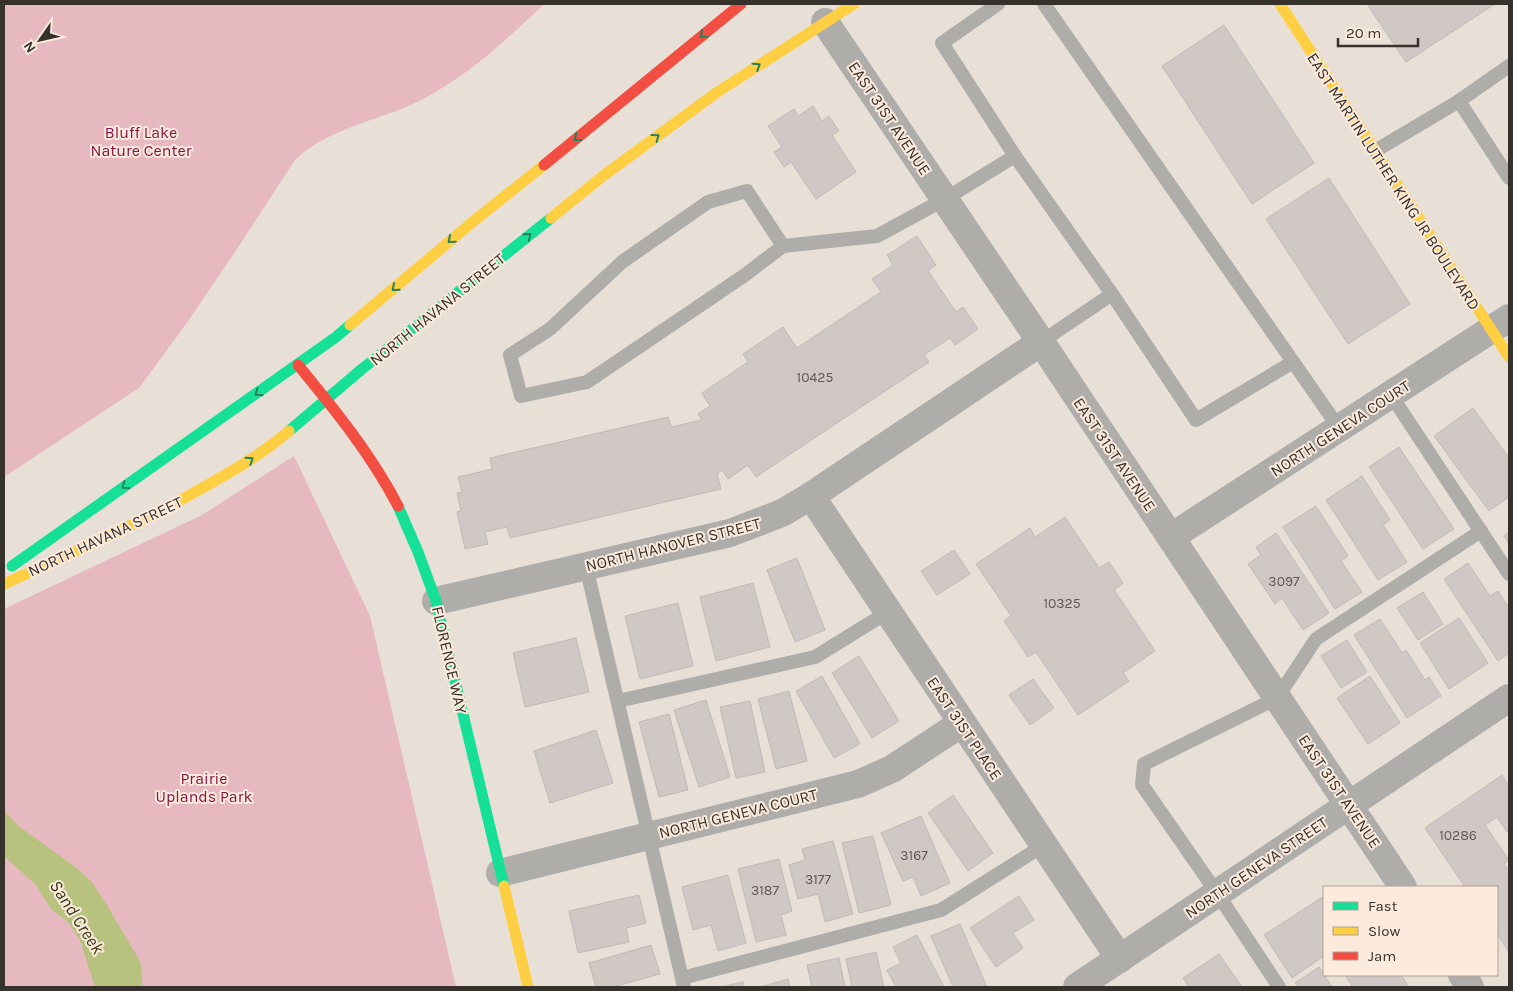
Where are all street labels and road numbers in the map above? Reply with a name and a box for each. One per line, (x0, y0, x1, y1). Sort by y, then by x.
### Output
street label: EAST MARTIN LUTHER KING JR BOULEVARD (1303, 49, 1484, 314)
street label: EAST 31ST AVENUE (845, 58, 935, 179)
street label: NORTH HAVANA STREET (366, 249, 509, 370)
street label: NORTH GENEVA COURT (1267, 376, 1414, 481)
street label: EAST 31ST AVENUE (1070, 394, 1160, 515)
street label: NORTH HAVANA STREET (25, 492, 185, 581)
street label: NORTH HANOVER STREET (584, 514, 763, 575)
street label: FLORENCE WAY (428, 604, 471, 716)
street label: EAST 31ST PLACE (923, 673, 1006, 783)
street label: EAST 31ST AVENUE (1295, 731, 1385, 852)
street label: NORTH GENEVA COURT (657, 785, 819, 842)
street label: NORTH GENEVA STREET (1181, 813, 1331, 922)

